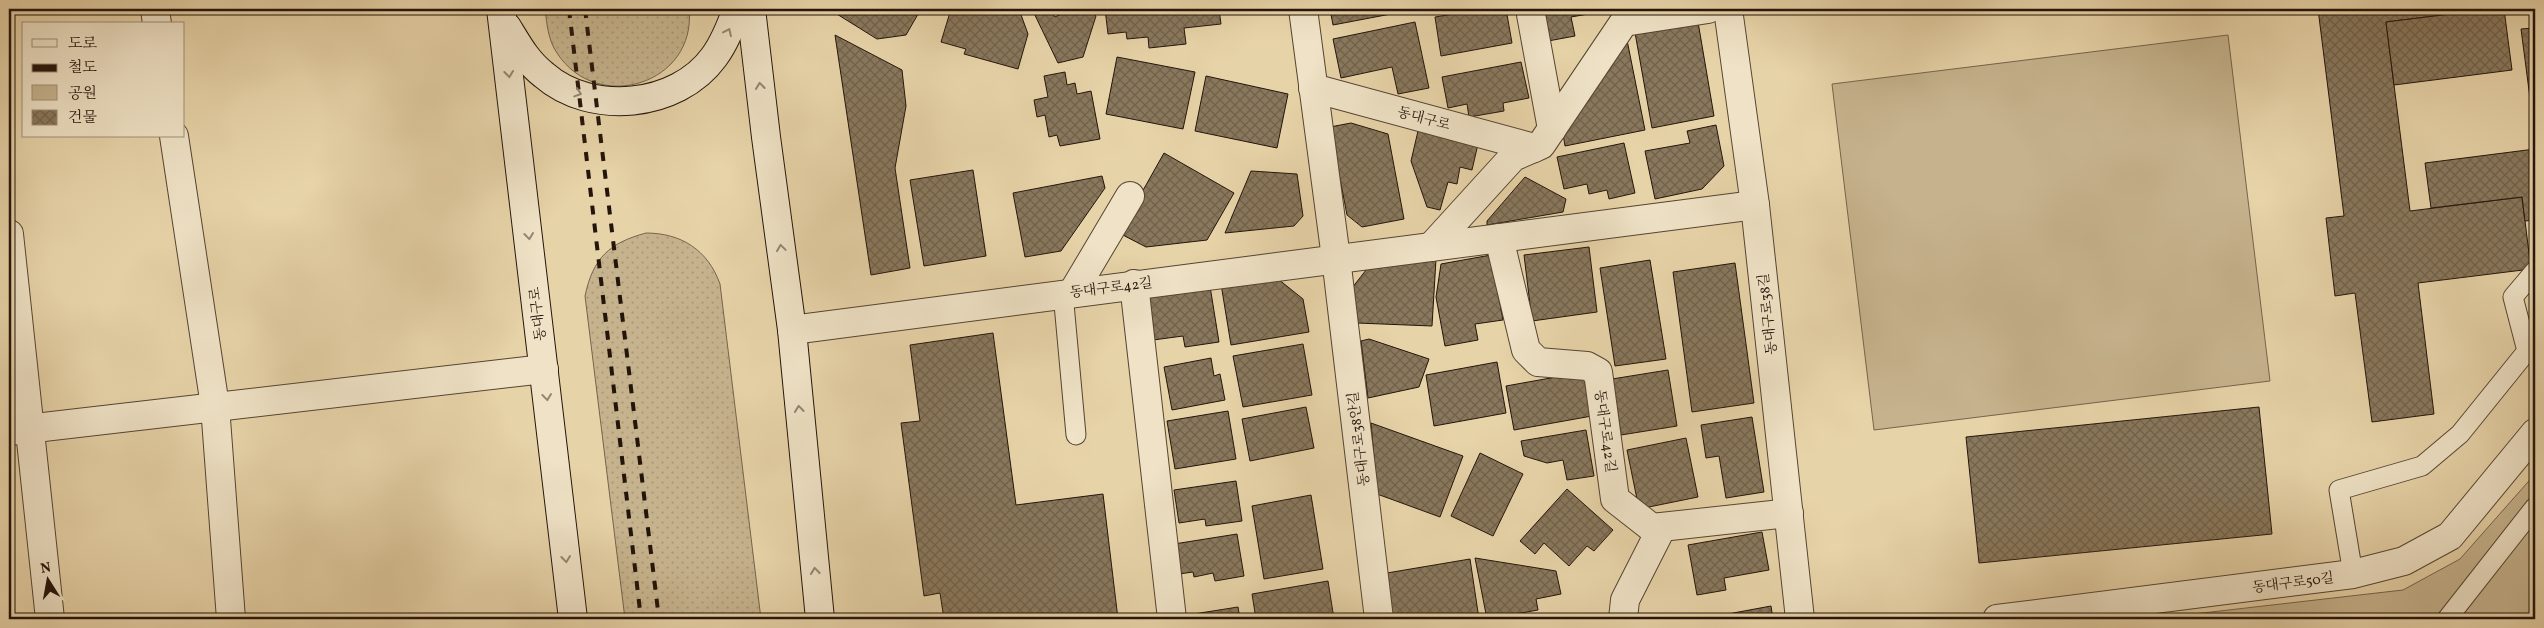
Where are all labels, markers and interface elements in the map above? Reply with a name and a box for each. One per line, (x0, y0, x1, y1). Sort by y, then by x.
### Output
legend (22, 22, 185, 138)
one-way arrow (722, 28, 733, 37)
text: 도로 (68, 34, 97, 55)
text: 철도 (68, 58, 97, 79)
one-way arrow (503, 71, 514, 79)
one-way arrow (755, 82, 766, 90)
text: 공원 (68, 84, 97, 105)
one-way arrow (573, 88, 581, 98)
street label: 동대구로 (1395, 103, 1453, 136)
text: 건물 (68, 108, 97, 129)
one-way arrow (523, 232, 534, 240)
one-way arrow (776, 243, 786, 252)
street label: 동대구로38길 (1755, 272, 1782, 356)
street label: 동대구로42길 (1069, 274, 1154, 303)
street label: 동대구로 (526, 285, 551, 342)
street label: 동대구로42길 (1589, 389, 1620, 474)
street label: 동대구로38안길 (1344, 390, 1375, 487)
one-way arrow (541, 394, 552, 402)
one-way arrow (794, 405, 805, 413)
one-way arrow (560, 555, 571, 563)
north arrow (22, 556, 72, 606)
text: N (39, 558, 53, 579)
one-way arrow (810, 566, 821, 574)
street label: 동대구로50길 (2251, 569, 2335, 598)

